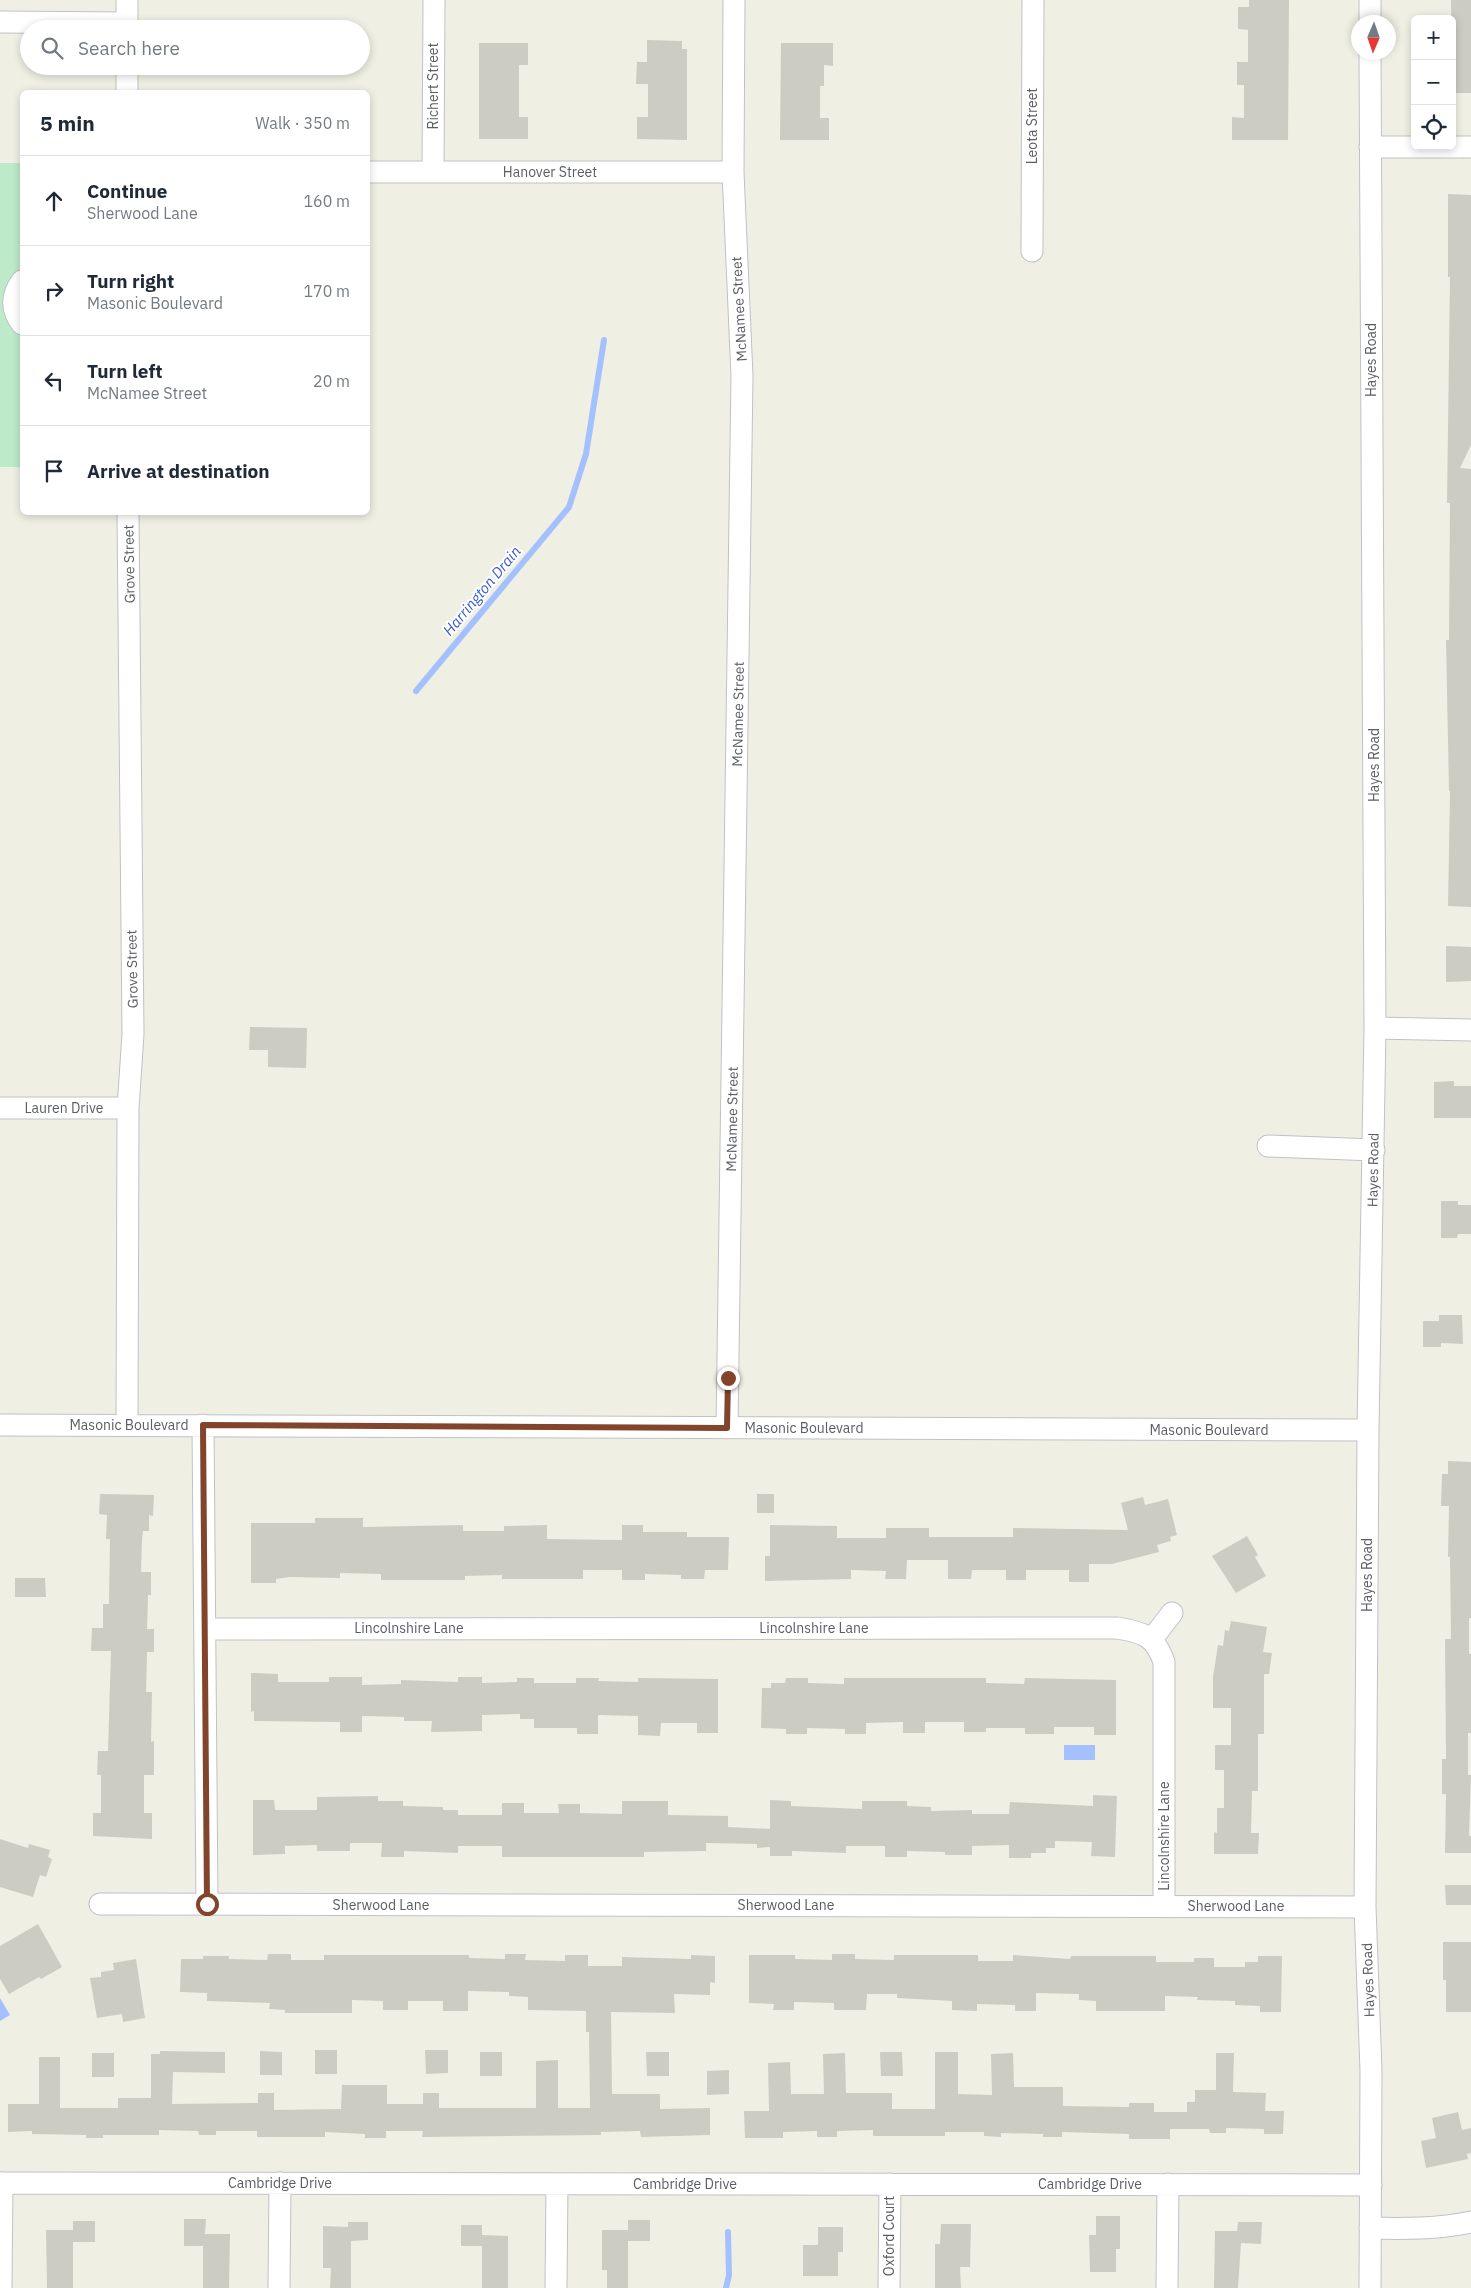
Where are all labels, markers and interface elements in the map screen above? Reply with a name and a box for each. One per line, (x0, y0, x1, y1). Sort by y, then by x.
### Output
north arrow (1351, 15, 1396, 60)
map controls (1411, 15, 1456, 150)
button: + (1411, 15, 1456, 60)
search box (20, 20, 370, 75)
icon: search (38, 34, 66, 62)
text: Search here (78, 36, 180, 60)
street label: Richert Street (424, 42, 442, 129)
button: − (1411, 60, 1456, 105)
street label: Leota Street (1023, 88, 1041, 164)
button: locate (1411, 105, 1456, 150)
text: 5 min (40, 109, 95, 137)
text: Walk · 350 m (255, 113, 350, 133)
street label: Hanover Street (503, 163, 597, 181)
text: Continue (87, 179, 167, 203)
icon: ahead (40, 187, 68, 215)
text: 160 m (303, 191, 350, 211)
text: Sherwood Lane (87, 203, 198, 223)
street label: McNamee Street (727, 256, 751, 362)
text: Turn right (87, 269, 174, 293)
icon: right (40, 277, 68, 305)
text: 170 m (303, 281, 350, 301)
text: Masonic Boulevard (87, 293, 223, 313)
street label: Hayes Road (1362, 323, 1380, 397)
text: Turn left (87, 359, 163, 383)
icon: left (40, 367, 68, 395)
text: 20 m (313, 371, 350, 391)
text: McNamee Street (87, 383, 207, 403)
icon: arrive (40, 457, 68, 485)
text: Arrive at destination (87, 459, 270, 483)
street label: Grove Street (119, 524, 139, 604)
water label: Harrington Drain (439, 542, 525, 639)
street label: McNamee Street (728, 661, 748, 767)
street label: Hayes Road (1365, 728, 1383, 802)
street label: Grove Street (122, 929, 142, 1009)
street label: McNamee Street (722, 1066, 742, 1172)
street label: Lauren Drive (25, 1099, 104, 1117)
street label: Hayes Road (1363, 1133, 1383, 1207)
route end (717, 1367, 740, 1390)
street label: Masonic Boulevard (69, 1416, 189, 1434)
street label: Masonic Boulevard (744, 1419, 864, 1437)
street label: Masonic Boulevard (1149, 1421, 1269, 1439)
street label: Hayes Road (1358, 1538, 1376, 1612)
street label: Lincolnshire Lane (354, 1619, 464, 1637)
street label: Lincolnshire Lane (759, 1619, 869, 1637)
street label: Lincolnshire Lane (1155, 1781, 1173, 1891)
route start (196, 1893, 219, 1916)
street label: Sherwood Lane (333, 1896, 430, 1914)
street label: Sherwood Lane (738, 1896, 835, 1914)
street label: Sherwood Lane (1188, 1897, 1285, 1915)
street label: Hayes Road (1358, 1943, 1378, 2017)
street label: Cambridge Drive (228, 2174, 332, 2192)
street label: Cambridge Drive (633, 2175, 737, 2193)
street label: Cambridge Drive (1038, 2175, 1142, 2193)
street label: Oxford Court (880, 2196, 898, 2276)

